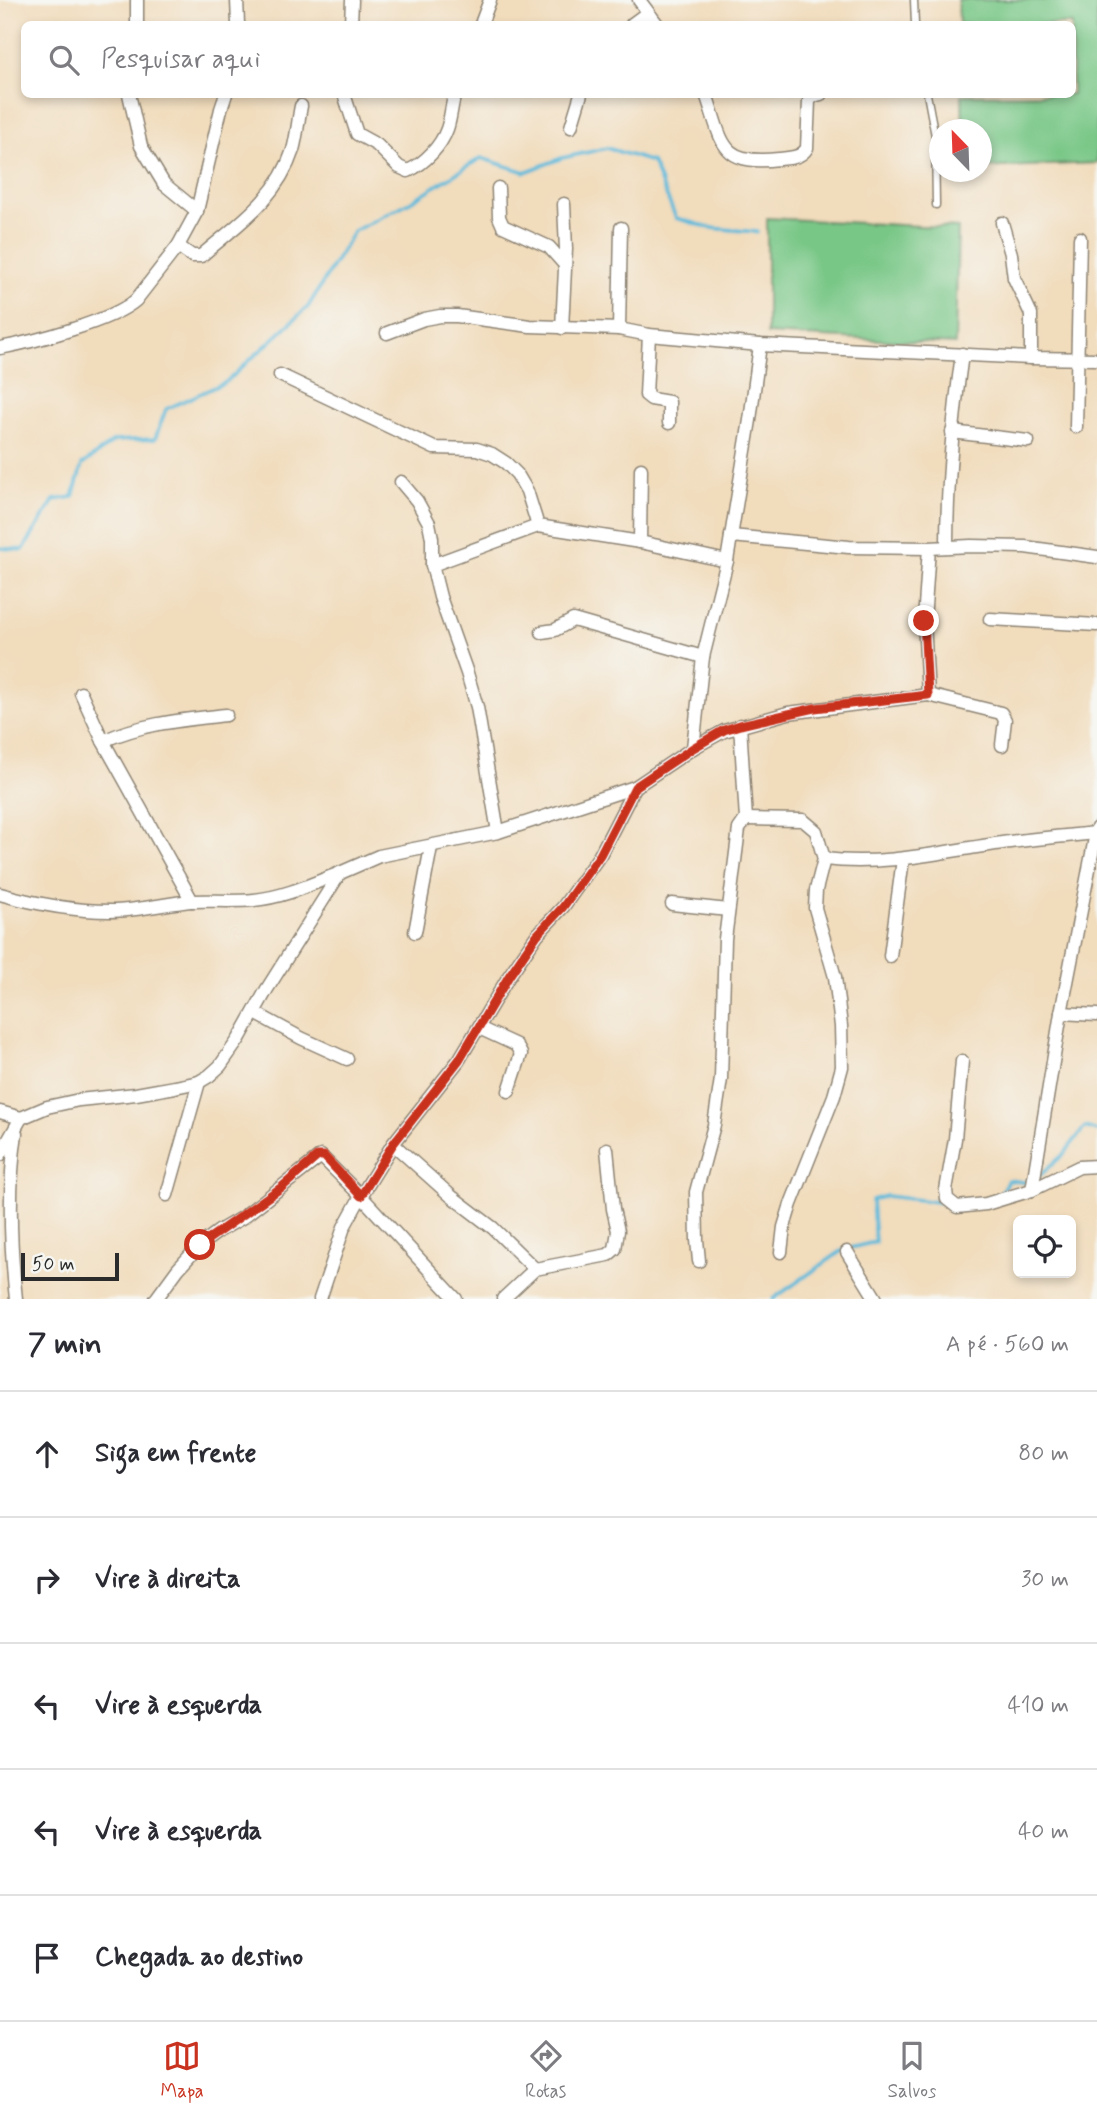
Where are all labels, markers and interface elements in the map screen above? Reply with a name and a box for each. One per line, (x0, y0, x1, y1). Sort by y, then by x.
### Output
search box (21, 21, 1076, 98)
icon: search (45, 41, 83, 79)
text: Pesquisar aqui (101, 43, 260, 77)
north arrow (929, 119, 992, 182)
route end (908, 605, 939, 636)
map controls (1013, 1215, 1076, 1278)
button: locate (1013, 1215, 1076, 1278)
route start (184, 1229, 215, 1260)
scale bar (21, 1250, 119, 1282)
text: 50 m (32, 1252, 75, 1277)
text: 7 min (28, 1325, 102, 1364)
text: A pé · 560 m (946, 1330, 1069, 1360)
icon: ahead (28, 1435, 66, 1473)
text: Siga em frente (95, 1437, 256, 1471)
text: 80 m (1018, 1439, 1069, 1469)
icon: right (28, 1561, 66, 1599)
text: Vire à direita (95, 1563, 241, 1597)
text: 30 m (1021, 1565, 1069, 1595)
icon: left (28, 1687, 66, 1725)
text: Vire à esquerda (95, 1689, 262, 1723)
text: 410 m (1007, 1691, 1069, 1721)
icon: left (28, 1813, 66, 1851)
text: Vire à esquerda (95, 1815, 262, 1849)
text: 40 m (1018, 1817, 1069, 1847)
icon: arrive (28, 1939, 66, 1977)
text: Chegada ao destino (95, 1941, 303, 1975)
tab: Mapa (161, 2037, 204, 2104)
tab: Rotas (525, 2037, 566, 2104)
tab: Salvos (887, 2037, 936, 2104)

